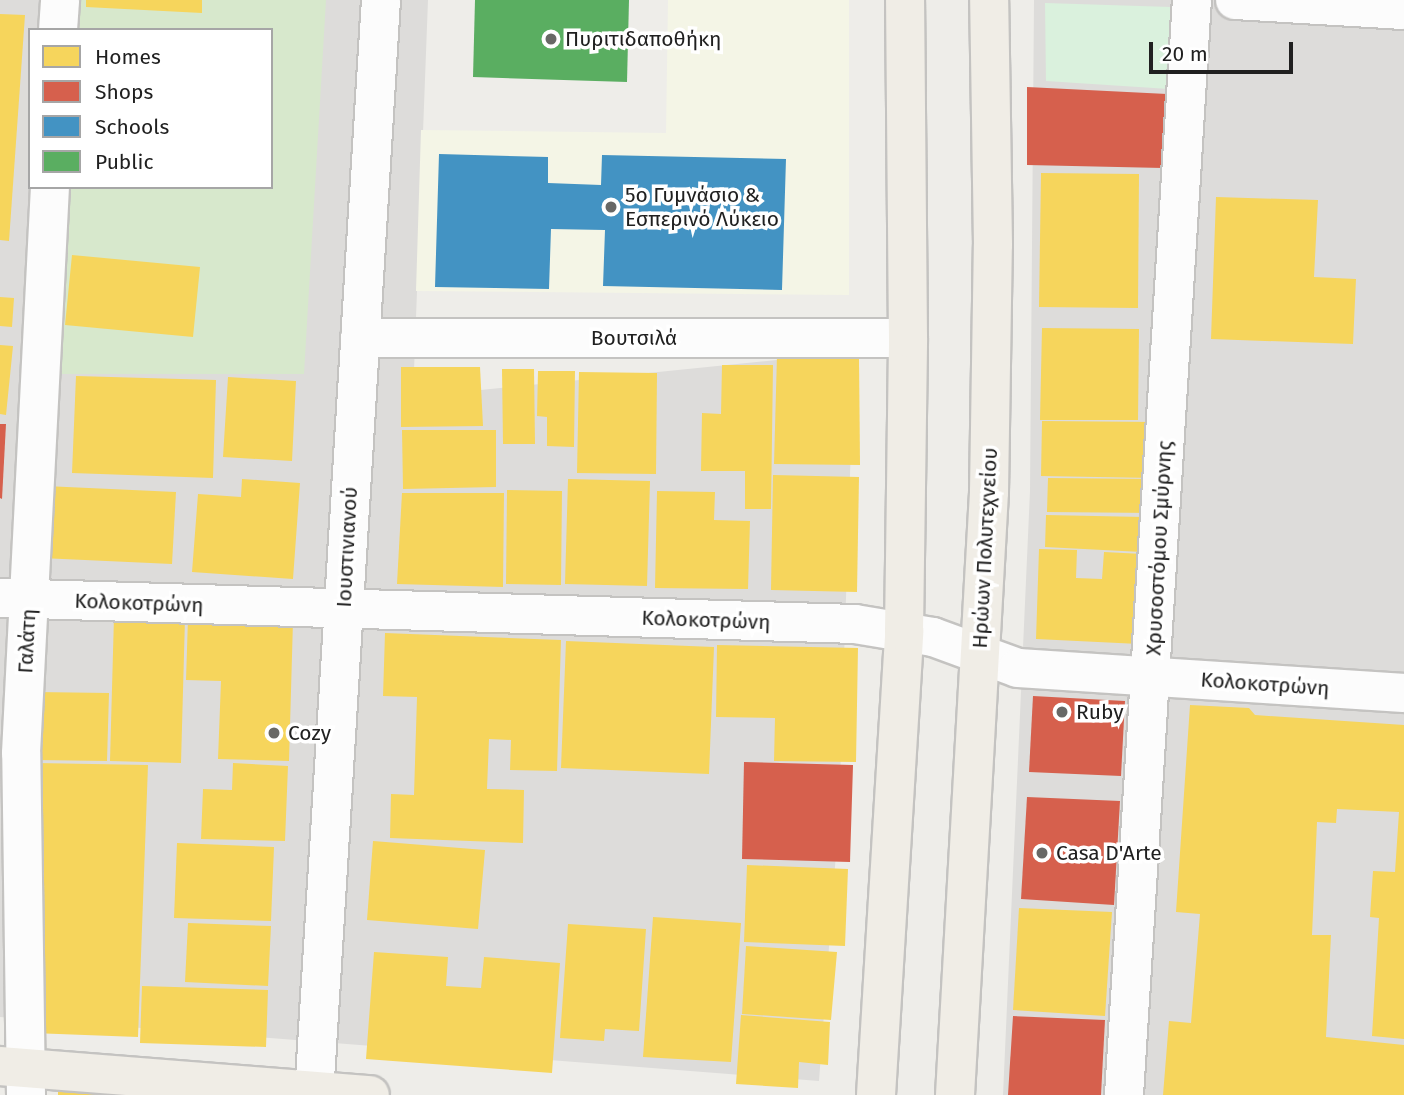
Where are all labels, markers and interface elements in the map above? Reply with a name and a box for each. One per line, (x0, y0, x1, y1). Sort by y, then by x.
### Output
place label: Πυριτιδαποθήκη (565, 26, 722, 52)
legend (28, 28, 273, 189)
scale bar (1152, 28, 1296, 72)
marker: Πυριτιδαποθήκη (543, 31, 559, 47)
text: 20 m (1162, 41, 1208, 67)
text: Homes (95, 44, 161, 70)
text: Shops (95, 79, 153, 105)
text: Schools (95, 114, 169, 140)
text: Public (95, 149, 153, 175)
place label: 5ο Γυμνάσιο & Εσπερινό Λύκειο (625, 182, 779, 232)
marker: 5ο Γυμνάσιο & Εσπερινό Λύκειο (603, 199, 619, 215)
street label: Βουτσιλά (591, 325, 677, 351)
street label: Χρυσοστόμου Σμύρνης (1141, 440, 1177, 656)
street label: Ηρώων Πολυτεχνείου (967, 447, 1003, 649)
street label: Ιουστινιανού (331, 486, 363, 608)
street label: Κολοκοτρώνη (74, 588, 204, 618)
street label: Κολοκοτρώνη (641, 605, 771, 635)
street label: Γαλάτη (13, 608, 41, 674)
street label: Κολοκοτρώνη (1200, 667, 1330, 701)
place label: Ruby (1076, 699, 1124, 725)
marker: Ruby (1054, 704, 1070, 720)
place label: Cozy (288, 720, 331, 746)
marker: Cozy (266, 725, 282, 741)
place label: Casa D'Arte (1056, 840, 1162, 866)
marker: Casa D'Arte (1034, 845, 1050, 861)

